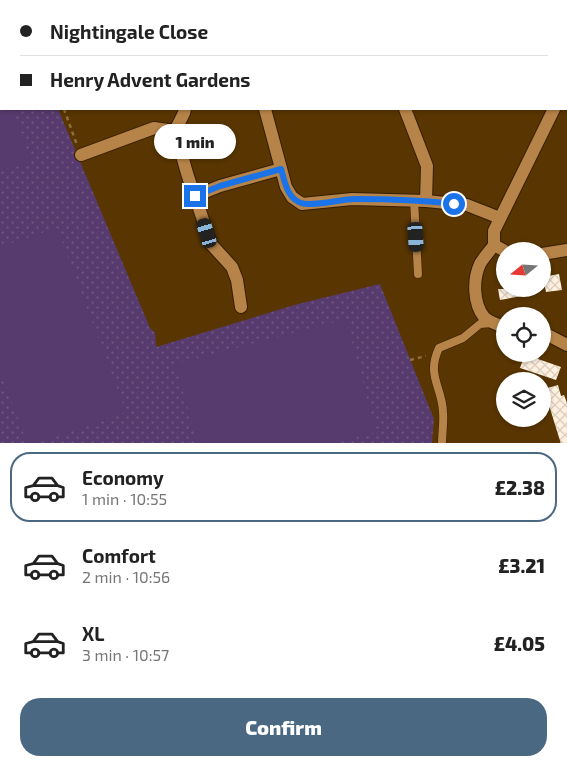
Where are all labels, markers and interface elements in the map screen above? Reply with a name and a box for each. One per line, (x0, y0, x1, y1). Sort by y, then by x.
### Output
text: Nightingale Close (50, 20, 208, 43)
text: Henry Advent Gardens (50, 68, 250, 91)
callout: 1 min (154, 124, 236, 158)
text: 1 min (175, 132, 215, 151)
route end (184, 185, 206, 207)
route start (443, 193, 465, 215)
car (195, 216, 218, 250)
car (407, 222, 424, 252)
north arrow (496, 242, 551, 298)
map controls (496, 242, 551, 427)
button: locate (496, 307, 551, 362)
button: layers (496, 372, 551, 427)
icon: car (22, 465, 67, 510)
text: Economy (82, 466, 164, 489)
text: £2.38 (495, 476, 545, 499)
text: 1 min · 10:55 (82, 489, 167, 508)
icon: car (22, 543, 67, 588)
text: Comfort (82, 544, 156, 567)
text: £3.21 (498, 554, 545, 577)
text: 2 min · 10:56 (82, 567, 170, 586)
icon: car (22, 621, 67, 666)
text: XL (82, 622, 104, 645)
text: £4.05 (494, 632, 545, 655)
text: 3 min · 10:57 (82, 645, 169, 664)
button: Confirm (20, 698, 547, 756)

